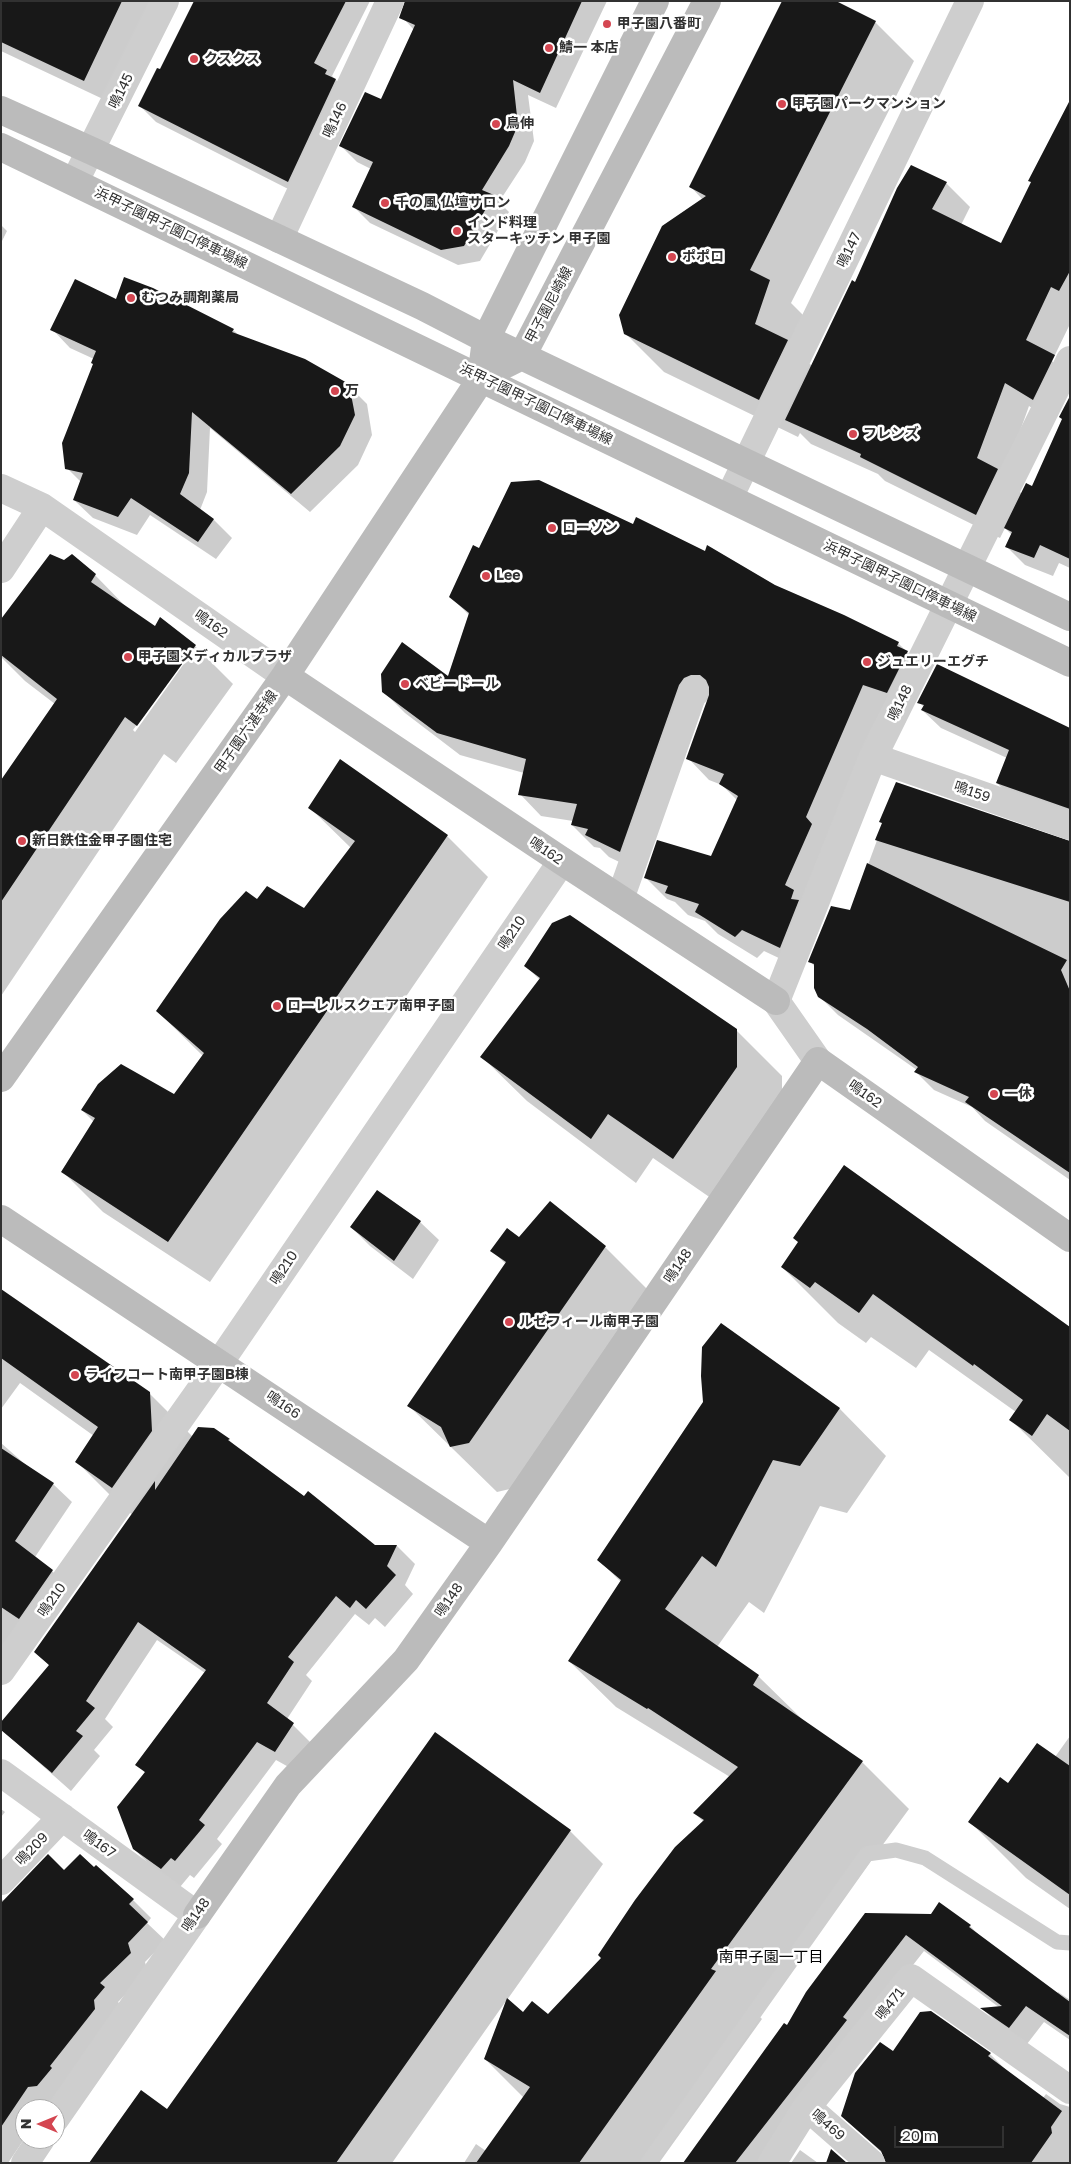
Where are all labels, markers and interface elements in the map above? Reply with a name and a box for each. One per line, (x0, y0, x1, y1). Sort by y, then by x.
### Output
place label: 甲子園八番町 (617, 16, 701, 32)
marker: 甲子園八番町 (601, 18, 613, 30)
place label: 鯖一 本店 (559, 40, 618, 56)
marker: 鯖一 本店 (543, 42, 555, 54)
place label: クスクス (204, 51, 260, 67)
marker: クスクス (188, 53, 200, 65)
street label: 鳴145 (105, 70, 137, 112)
place label: 甲子園パークマンション (792, 96, 946, 112)
marker: 甲子園パークマンション (776, 98, 788, 110)
street label: 鳴146 (319, 99, 351, 141)
place label: 鳥伸 (506, 116, 534, 132)
marker: 鳥伸 (490, 118, 502, 130)
street label: 浜甲子園甲子園口停車場線 (92, 184, 250, 272)
place label: 千の風 仏壇サロン (395, 195, 510, 211)
marker: 千の風 仏壇サロン (379, 197, 391, 209)
place label: インド料理 スターキッチン 甲子園 (467, 215, 610, 248)
marker: インド料理 スターキッチン 甲子園 (451, 225, 463, 237)
street label: 鳴147 (833, 230, 865, 270)
place label: ポポロ (682, 249, 724, 265)
marker: ポポロ (666, 251, 678, 263)
street label: 甲子園尼崎線 (522, 264, 576, 346)
place label: むつみ調剤薬局 (141, 290, 239, 306)
marker: むつみ調剤薬局 (125, 292, 137, 304)
street label: 浜甲子園甲子園口停車場線 (457, 360, 615, 448)
place label: 万 (345, 383, 359, 399)
marker: 万 (329, 385, 341, 397)
place label: フレンズ (863, 426, 919, 442)
marker: フレンズ (847, 428, 859, 440)
place label: ローソン (562, 520, 618, 536)
marker: ローソン (546, 522, 558, 534)
street label: 浜甲子園甲子園口停車場線 (821, 537, 979, 625)
place label: Lee (496, 568, 521, 584)
marker: Lee (480, 570, 492, 582)
street label: 鳴162 (191, 606, 231, 642)
place label: 甲子園メディカルプラザ (138, 649, 292, 665)
marker: 甲子園メディカルプラザ (122, 651, 134, 663)
place label: ジュエリーエグチ (877, 654, 989, 670)
marker: ジュエリーエグチ (861, 656, 873, 668)
place label: ベビードール (415, 676, 499, 692)
marker: ベビードール (399, 678, 411, 690)
street label: 鳴148 (884, 682, 916, 724)
street label: 甲子園六湛寺線 (211, 687, 281, 777)
street label: 鳴159 (952, 778, 992, 806)
place label: 新日鉄住金甲子園住宅 (32, 833, 172, 849)
street label: 鳴162 (526, 834, 566, 868)
marker: 新日鉄住金甲子園住宅 (16, 835, 28, 847)
street label: 鳴210 (495, 913, 529, 953)
place label: ローレルスクエア南甲子園 (287, 998, 455, 1014)
marker: ローレルスクエア南甲子園 (271, 1000, 283, 1012)
street label: 鳴162 (845, 1076, 885, 1112)
place label: 一休 (1004, 1086, 1032, 1102)
marker: 一休 (988, 1088, 1000, 1100)
street label: 鳴148 (660, 1246, 696, 1286)
street label: 鳴210 (267, 1248, 301, 1288)
place label: ルゼフィール南甲子園 (519, 1314, 659, 1330)
marker: ルゼフィール南甲子園 (503, 1316, 515, 1328)
place label: ライフコート南甲子園B棟 (85, 1367, 249, 1383)
marker: ライフコート南甲子園B棟 (69, 1369, 81, 1381)
street label: 鳴166 (263, 1387, 303, 1423)
street label: 鳴210 (34, 1580, 70, 1620)
street label: 鳴148 (431, 1580, 467, 1620)
street label: 鳴167 (79, 1826, 119, 1862)
street label: 鳴209 (12, 1829, 52, 1869)
street label: 鳴148 (178, 1895, 214, 1935)
district label: 南甲子園一丁目 (719, 1948, 823, 1966)
street label: 鳴471 (872, 1984, 908, 2024)
north arrow (15, 2099, 65, 2149)
street label: 鳴469 (808, 2106, 848, 2144)
scale bar (896, 2116, 1006, 2148)
text: N (17, 2119, 34, 2129)
text: 20 m (902, 2126, 937, 2144)

